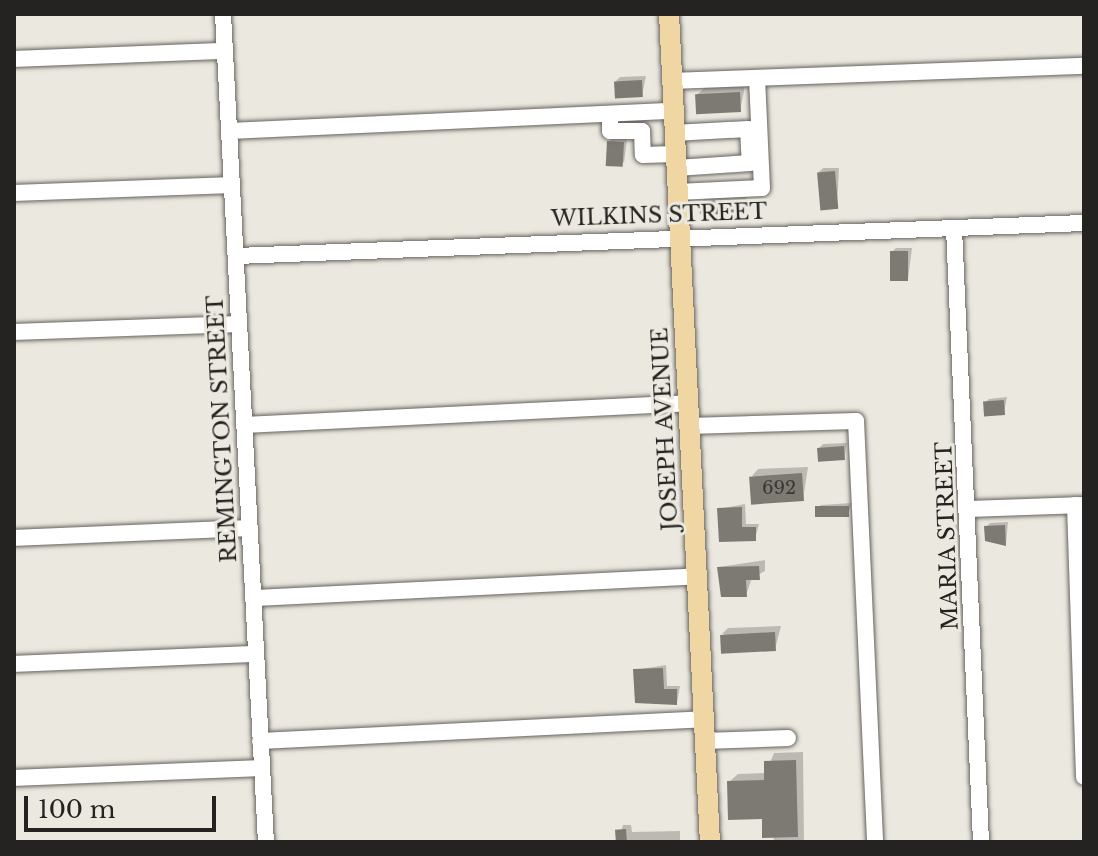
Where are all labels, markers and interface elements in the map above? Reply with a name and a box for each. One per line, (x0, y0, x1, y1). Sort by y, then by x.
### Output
street label: WILKINS STREET (551, 198, 767, 232)
street label: REMINGTON STREET (202, 295, 242, 563)
street label: JOSEPH AVENUE (646, 326, 684, 532)
street label: MARIA STREET (931, 441, 963, 631)
house number: 692 (762, 477, 796, 499)
scale bar (28, 780, 220, 830)
text: 100 m (38, 795, 116, 824)

